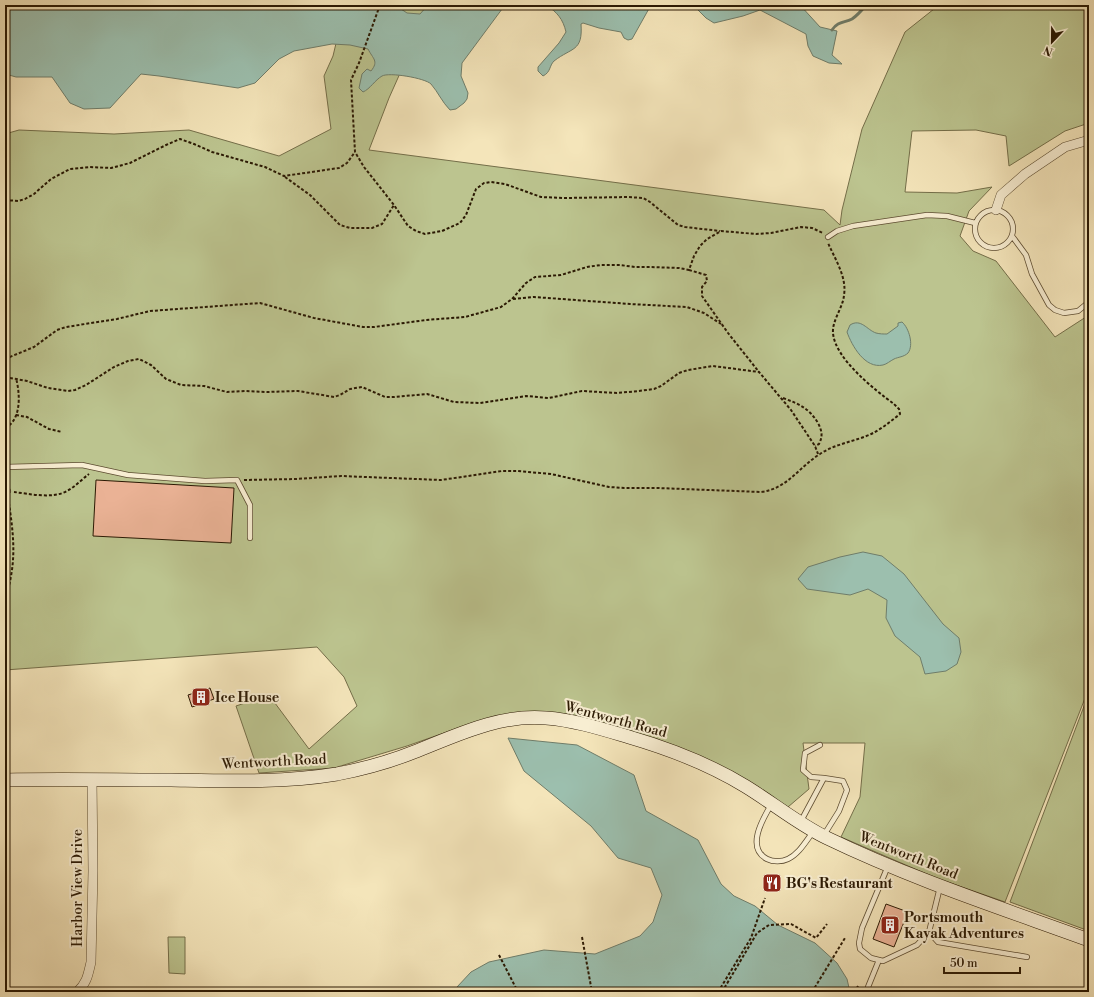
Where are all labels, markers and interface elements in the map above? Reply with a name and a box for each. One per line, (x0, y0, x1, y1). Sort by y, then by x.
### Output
north arrow (1032, 22, 1072, 62)
text: N (1042, 42, 1055, 58)
building icon: Ice House (190, 686, 212, 708)
place label: Ice House (215, 689, 280, 707)
street label: Wentworth Road (562, 697, 669, 742)
street label: Wentworth Road (220, 750, 327, 774)
street label: Wentworth Road (856, 828, 961, 884)
street label: Harbor View Drive (69, 829, 87, 947)
restaurant icon: BG's Restaurant (761, 872, 783, 894)
place label: BG's Restaurant (786, 875, 894, 893)
place label: Portsmouth Kayak Adventures (904, 909, 1024, 943)
building icon: Portsmouth Kayak Adventures (879, 914, 901, 936)
scale bar (944, 949, 1020, 975)
text: 50 m (950, 956, 978, 971)

